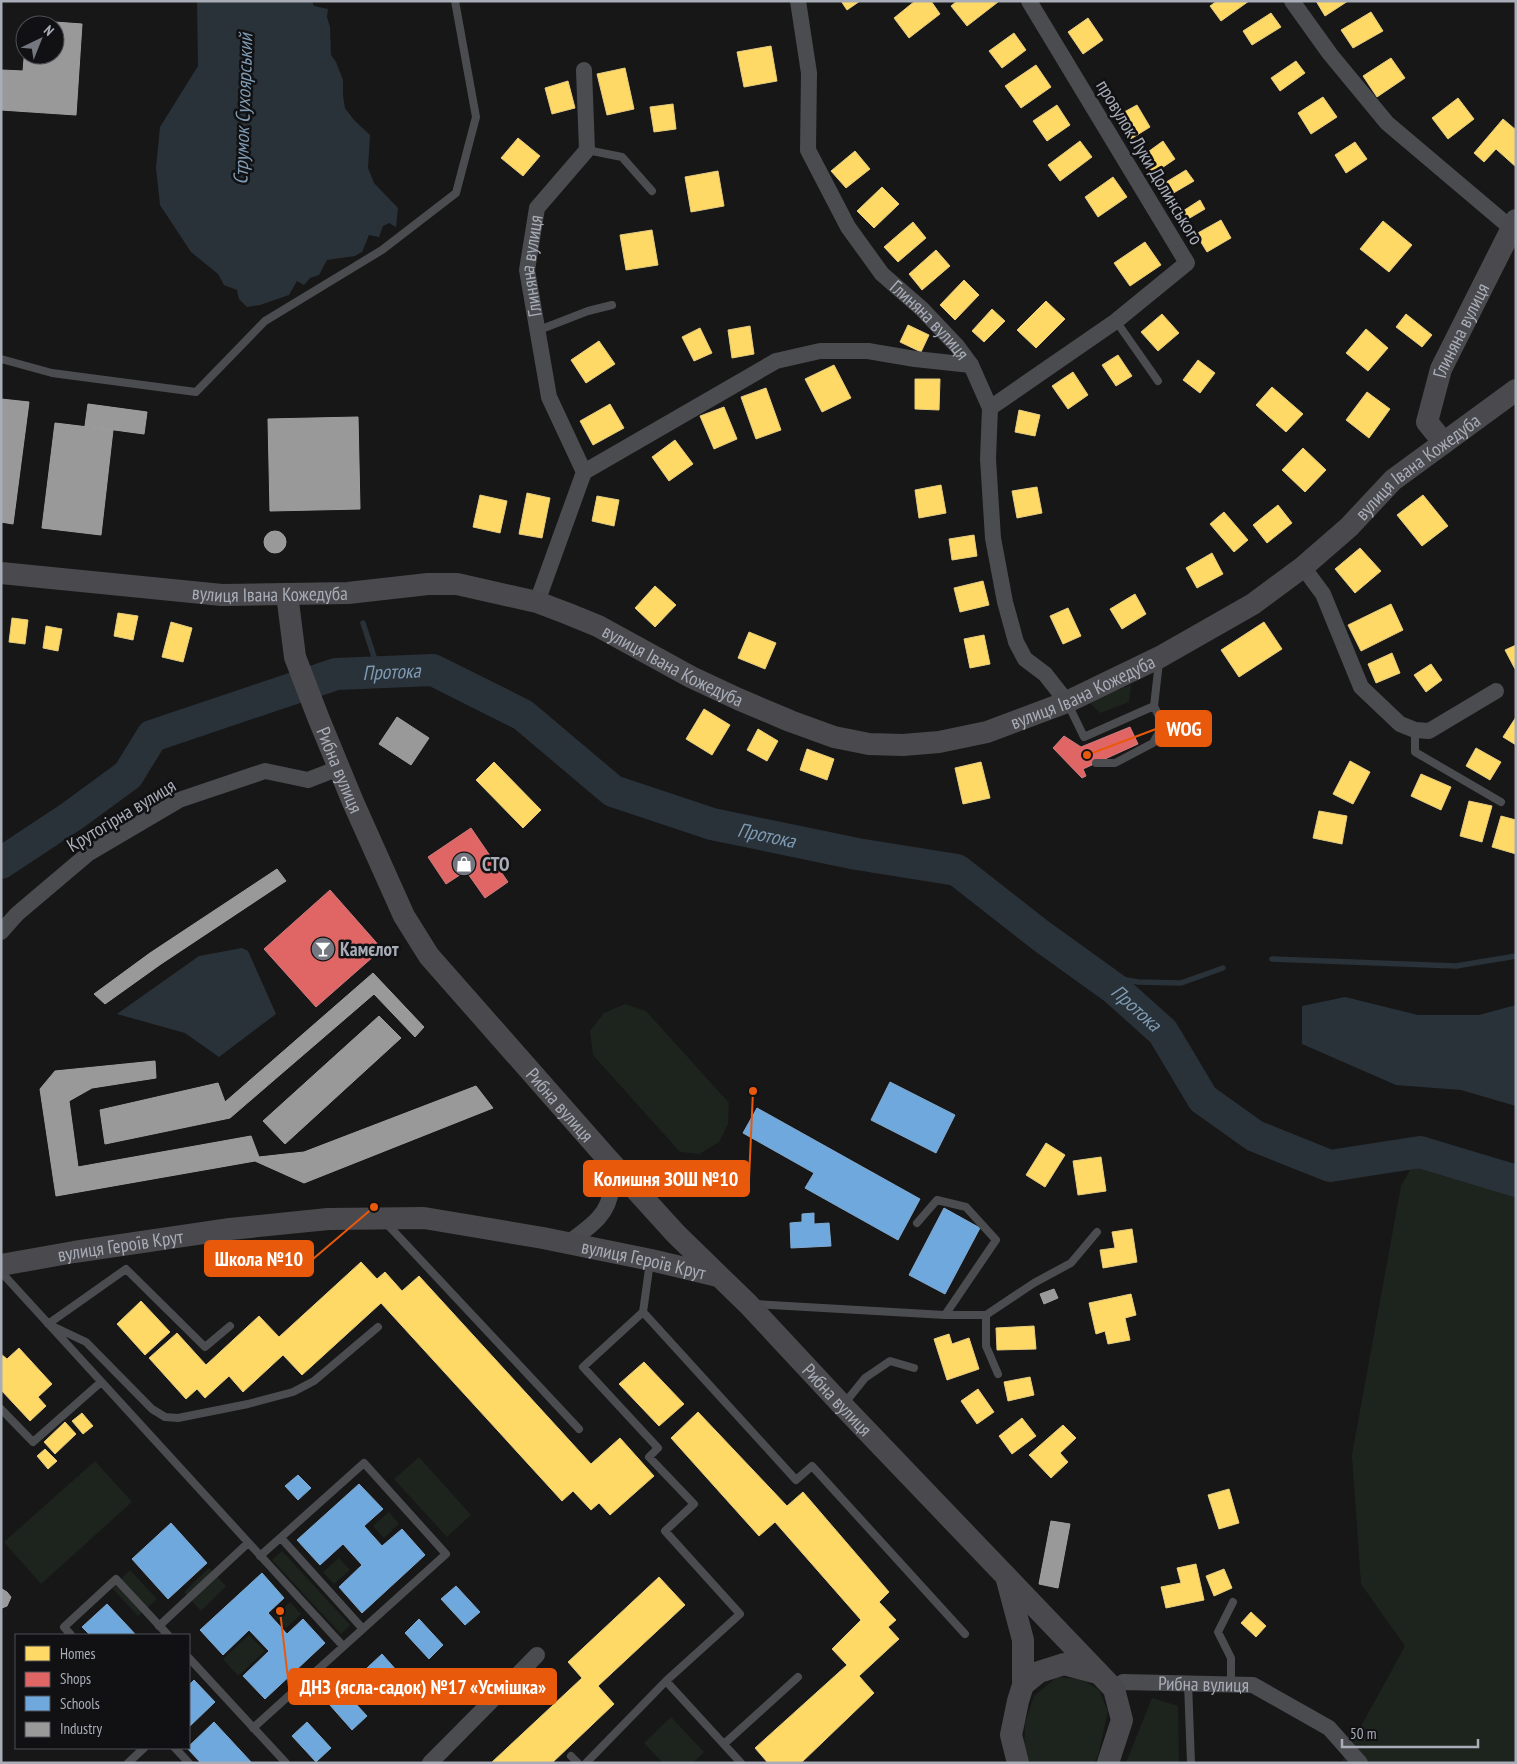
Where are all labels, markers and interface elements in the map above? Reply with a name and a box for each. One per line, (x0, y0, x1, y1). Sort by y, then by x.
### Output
north arrow (15, 15, 65, 65)
text: N (40, 21, 58, 40)
water label: Струмок Сухоярський (227, 31, 259, 185)
street label: провулок Луки Долинського (1091, 75, 1209, 249)
street label: Глиняна вулиця (515, 213, 548, 319)
street label: Глиняна вулиця (885, 275, 975, 364)
street label: Глиняна вулиця (1427, 279, 1494, 380)
street label: вулиця Івана Кожедуба (1350, 408, 1485, 525)
street label: вулиця Івана Кожедуба (191, 580, 348, 607)
street label: вулиця Івана Кожедуба (598, 619, 747, 712)
street label: вулиця Івана Кожедуба (1007, 649, 1159, 734)
water label: Протока (362, 657, 422, 686)
callout: WOG (1156, 711, 1211, 746)
text: WOG (1165, 716, 1202, 742)
street label: Рибна вулиця (311, 723, 368, 817)
street label: Крутогірна вулиця (62, 773, 180, 857)
water label: Протока (735, 817, 799, 854)
shop icon: СТО (451, 851, 477, 877)
place label: СТО (482, 852, 510, 876)
bar icon: Камєлот (310, 936, 336, 962)
place label: Камєлот (340, 937, 399, 961)
water label: Протока (1106, 979, 1167, 1038)
street label: Рибна вулиця (521, 1063, 599, 1147)
callout: Колишня ЗОШ №10 (584, 1161, 749, 1196)
text: Колишня ЗОШ №10 (594, 1166, 738, 1192)
street label: вулиця Героїв Крут (56, 1224, 186, 1267)
street label: вулиця Героїв Крут (579, 1234, 709, 1285)
callout: Школа №10 (205, 1241, 313, 1276)
text: Школа №10 (215, 1246, 303, 1272)
street label: Рибна вулиця (797, 1358, 877, 1441)
legend (15, 1634, 190, 1749)
text: Homes (60, 1644, 96, 1663)
text: Shops (60, 1669, 91, 1688)
callout: ДНЗ (ясла-садок) №17 «Усмішка» (289, 1669, 556, 1704)
street label: Рибна вулиця (1158, 1671, 1249, 1697)
text: ДНЗ (ясла-садок) №17 «Усмішка» (300, 1674, 546, 1700)
text: Schools (60, 1694, 100, 1713)
scale bar (1342, 1716, 1478, 1748)
text: Industry (60, 1719, 102, 1738)
text: 50 m (1350, 1724, 1376, 1743)

